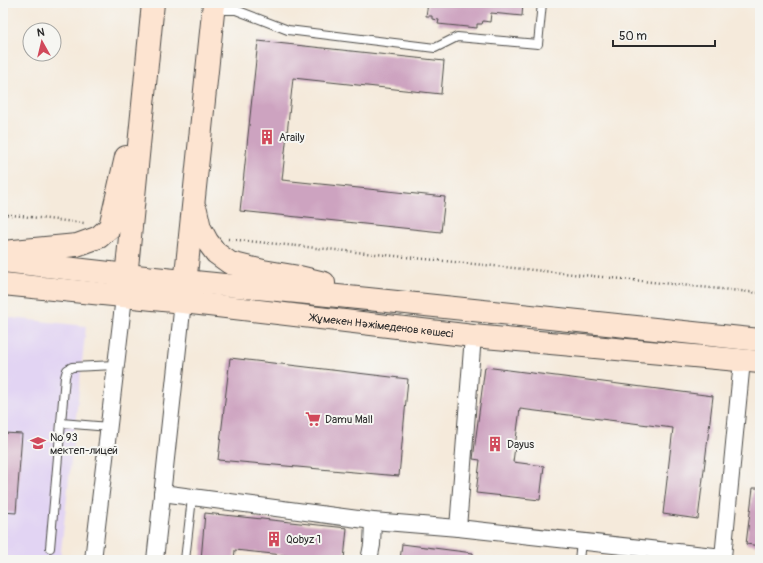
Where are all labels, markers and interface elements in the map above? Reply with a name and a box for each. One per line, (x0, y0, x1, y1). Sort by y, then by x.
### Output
north arrow (22, 22, 62, 62)
scale bar (613, 22, 715, 48)
text: N (36, 26, 46, 40)
text: 50 m (619, 29, 647, 44)
building icon: Araily (258, 128, 276, 146)
place label: Araily (279, 131, 305, 144)
street label: Жұмекен Нәжімеденов көшесі (307, 311, 454, 341)
supermarket icon: Damu Mall (304, 410, 322, 428)
place label: Damu Mall (325, 413, 373, 426)
place label: № 93 мектеп-лицей (50, 431, 118, 457)
school or university icon: № 93 мектеп-лицей (29, 434, 47, 452)
building icon: Dayus (486, 435, 504, 453)
place label: Dayus (507, 438, 534, 451)
building icon: Qobyz 1 (265, 530, 283, 548)
place label: Qobyz 1 (286, 533, 321, 546)

